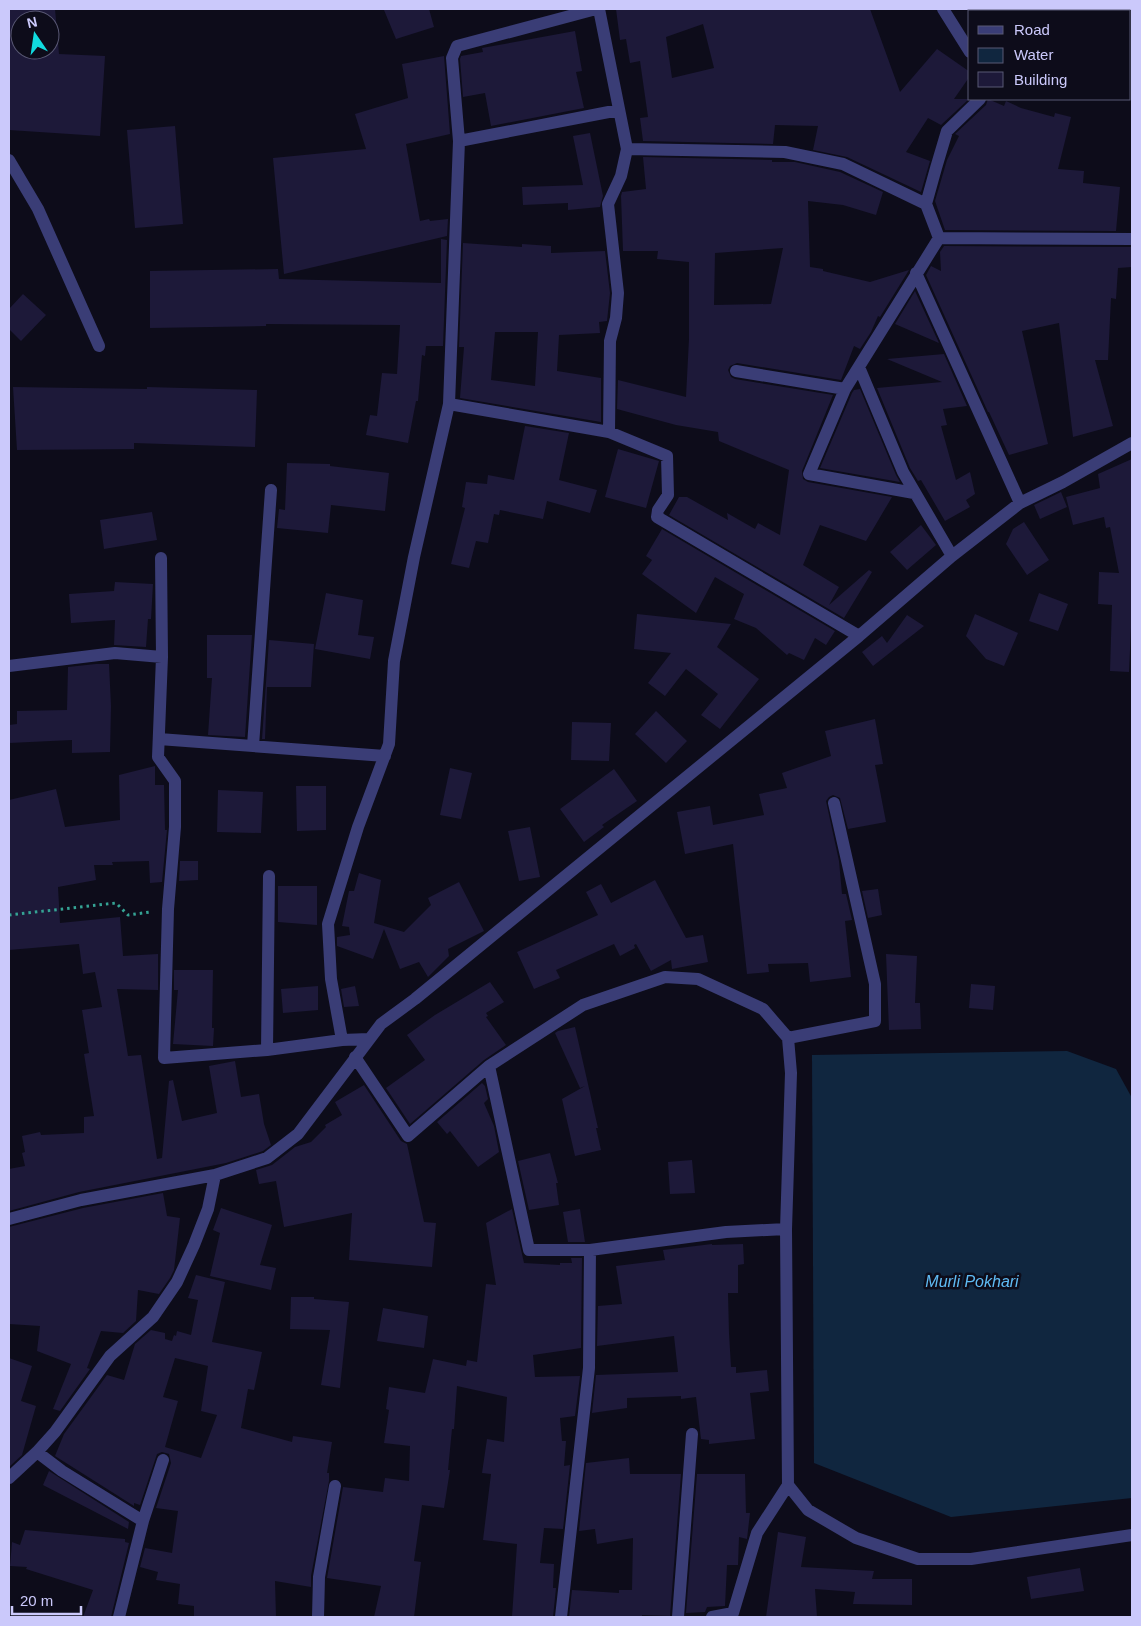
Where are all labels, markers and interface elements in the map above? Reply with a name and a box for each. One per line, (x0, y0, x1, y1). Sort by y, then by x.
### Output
north arrow (10, 10, 60, 60)
legend (968, 10, 1131, 100)
text: N (25, 13, 39, 31)
text: Road (1014, 21, 1050, 38)
text: Water (1014, 46, 1053, 63)
text: Building (1014, 71, 1067, 88)
water label: Murli Pokhari (925, 1273, 1019, 1290)
scale bar (12, 1584, 81, 1616)
text: 20 m (20, 1592, 53, 1609)

